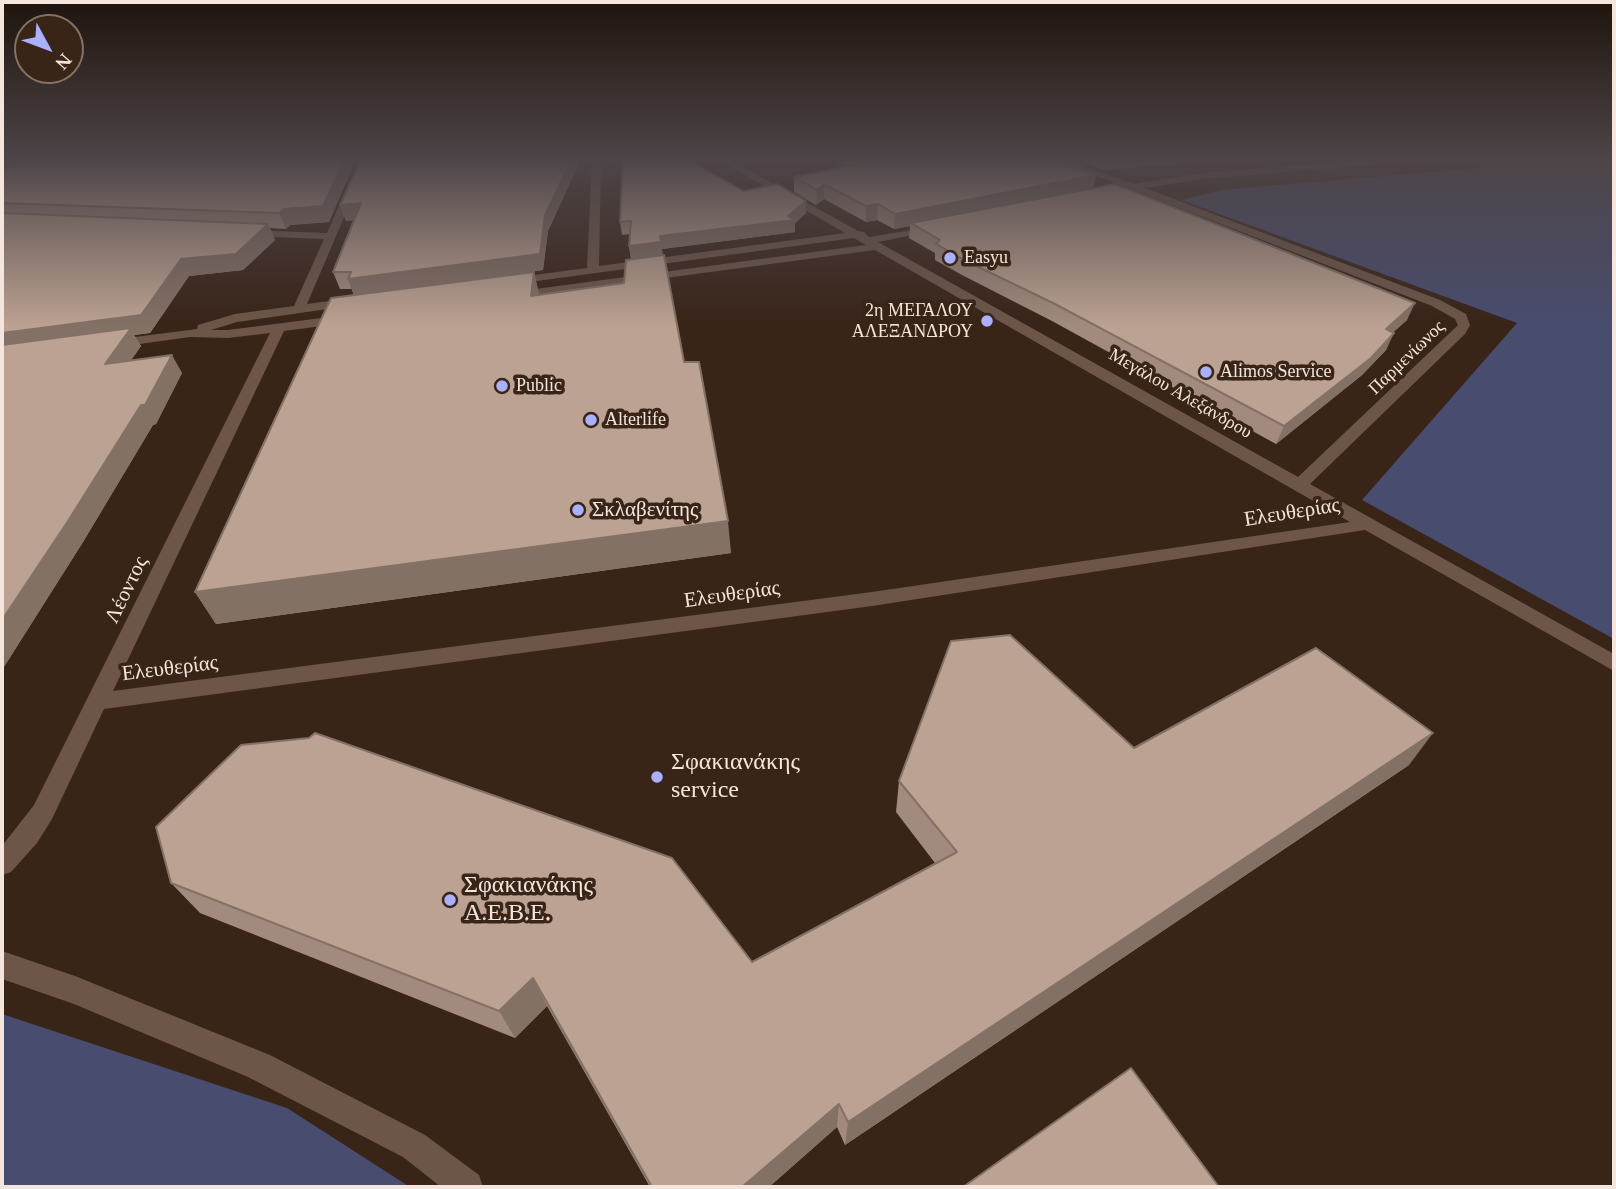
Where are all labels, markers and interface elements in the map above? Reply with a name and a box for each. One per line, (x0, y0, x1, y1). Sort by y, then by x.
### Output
north arrow (14, 14, 84, 84)
text: N (51, 50, 76, 74)
place label: Easyu (964, 247, 1008, 269)
marker: Easyu (942, 250, 958, 266)
place label: 2η ΜΕΓΑΛΟΥ ΑΛΕΞΑΝΔΡΟΥ (852, 300, 973, 342)
marker: 2η ΜΕΓΑΛΟΥ ΑΛΕΞΑΝΔΡΟΥ (979, 313, 995, 329)
street label: Παρμενίωνος (1364, 316, 1450, 400)
street label: Μεγάλου Αλεξάνδρου (1105, 344, 1255, 444)
place label: Alimos Service (1220, 361, 1331, 383)
marker: Alimos Service (1198, 364, 1214, 380)
place label: Public (516, 375, 562, 397)
marker: Public (494, 378, 510, 394)
place label: Alterlife (605, 409, 666, 431)
marker: Alterlife (583, 412, 599, 428)
street label: Ελευθερίας (1242, 493, 1342, 533)
place label: Σκλαβενίτης (592, 497, 698, 523)
marker: Σκλαβενίτης (570, 502, 586, 518)
street label: Λέοντος (100, 552, 154, 628)
street label: Ελευθερίας (682, 576, 782, 614)
street label: Ελευθερίας (121, 651, 219, 687)
place label: Σφακιανάκης service (671, 749, 800, 805)
marker: Σφακιανάκης service (649, 769, 665, 785)
place label: Σφακιανάκης Α.Ε.Β.Ε. (464, 872, 593, 928)
marker: Σφακιανάκης Α.Ε.Β.Ε. (442, 892, 458, 908)

